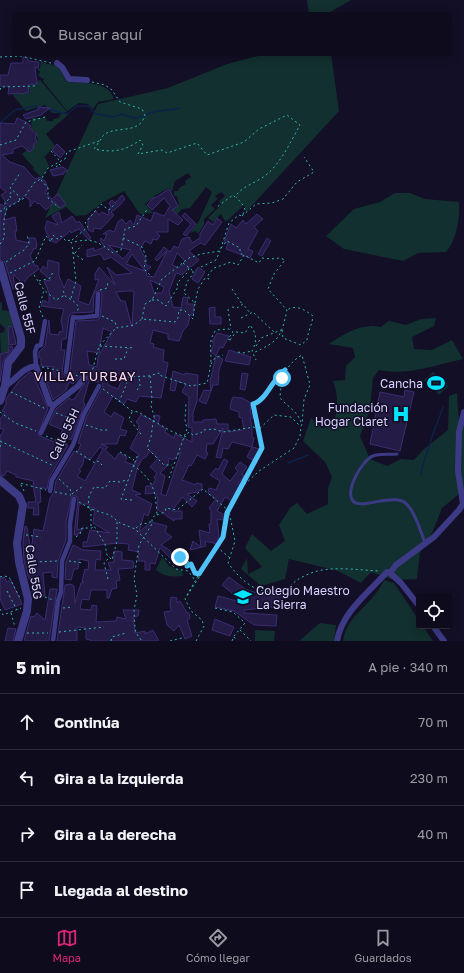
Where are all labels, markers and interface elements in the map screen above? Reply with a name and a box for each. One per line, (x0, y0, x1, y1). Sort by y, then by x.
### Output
search box (12, 12, 452, 56)
icon: search (26, 23, 48, 45)
text: Buscar aquí (58, 25, 142, 43)
street label: Calle 55F (11, 280, 39, 336)
district label: VILLA TURBAY (34, 368, 136, 384)
route start (273, 369, 291, 387)
sports icon: Cancha (426, 373, 446, 393)
place label: Cancha (380, 376, 423, 391)
place label: Fundación Hogar Claret (315, 400, 388, 429)
hospital icon: Fundación Hogar Claret (391, 404, 411, 424)
street label: Calle 55H (45, 406, 83, 462)
street label: Calle 55G (22, 544, 46, 600)
route end (171, 548, 189, 566)
place label: Colegio Maestro La Sierra (256, 583, 350, 612)
school or university icon: Colegio Maestro La Sierra (233, 587, 253, 607)
map controls (416, 593, 452, 629)
button: locate (416, 593, 452, 629)
text: 5 min (16, 657, 60, 678)
text: A pie · 340 m (368, 659, 448, 675)
icon: ahead (16, 711, 38, 733)
text: Continúa (54, 713, 120, 731)
text: 70 m (418, 714, 448, 730)
icon: left (16, 767, 38, 789)
text: Gira a la izquierda (54, 769, 184, 787)
text: 230 m (410, 770, 448, 786)
icon: right (16, 823, 38, 845)
text: Gira a la derecha (54, 825, 176, 843)
text: 40 m (417, 826, 448, 842)
icon: arrive (16, 879, 38, 901)
text: Llegada al destino (54, 881, 188, 899)
tab: Mapa (52, 927, 81, 964)
tab: Cómo llegar (186, 927, 250, 964)
tab: Guardados (355, 927, 412, 964)

